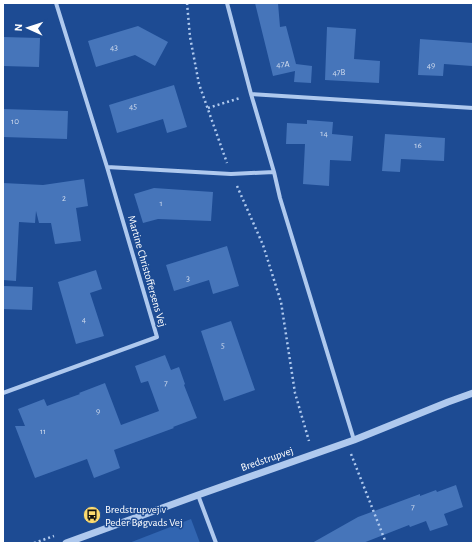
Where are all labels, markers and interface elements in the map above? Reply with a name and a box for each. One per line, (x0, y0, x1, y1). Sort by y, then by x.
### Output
north arrow (8, 8, 48, 48)
text: N (13, 23, 24, 32)
house number: 43 (110, 43, 118, 52)
house number: 47A (276, 60, 290, 69)
house number: 49 (427, 61, 435, 70)
house number: 47B (333, 68, 346, 77)
house number: 45 (129, 102, 137, 111)
house number: 10 (11, 117, 19, 126)
house number: 14 (320, 129, 328, 138)
house number: 16 (414, 141, 422, 150)
house number: 2 (62, 194, 66, 203)
house number: 1 (159, 199, 163, 208)
street label: Martine Christoffersens Vej (126, 214, 168, 328)
house number: 3 (186, 274, 190, 283)
house number: 4 (82, 315, 87, 324)
house number: 5 (221, 341, 225, 350)
house number: 7 (164, 379, 168, 388)
house number: 9 (96, 407, 100, 416)
house number: 11 (40, 427, 46, 436)
street label: Bredstrupvej (239, 445, 295, 473)
house number: 7 (411, 503, 415, 512)
place label: Bredstrupvej v Peder Bøgvads Vej (105, 504, 183, 528)
bus stop icon: Bredstrupvej v Peder Bøgvads Vej (82, 505, 102, 525)

